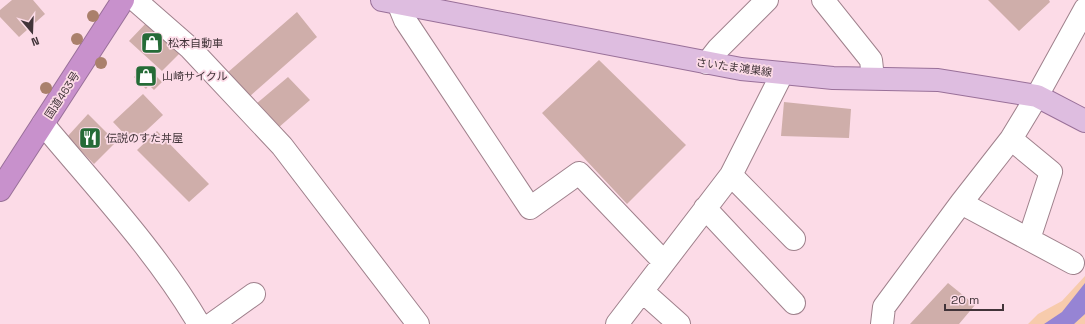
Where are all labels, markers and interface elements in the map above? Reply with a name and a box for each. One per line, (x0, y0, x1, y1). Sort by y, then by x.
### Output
north arrow (12, 12, 52, 52)
shop icon: 松本自動車 (139, 30, 165, 56)
text: N (29, 34, 41, 49)
place label: 松本自動車 (168, 36, 223, 50)
street label: さいたま鴻巣線 (695, 55, 773, 79)
shop icon: 山崎サイクル (133, 63, 159, 89)
street label: 国道463号 (42, 69, 82, 121)
place label: 山崎サイクル (162, 69, 227, 83)
restaurant icon: 伝説のすた丼屋 (77, 125, 103, 151)
place label: 伝説のすた丼屋 (106, 131, 183, 145)
scale bar (945, 286, 1003, 312)
text: 20 m (951, 292, 979, 308)

